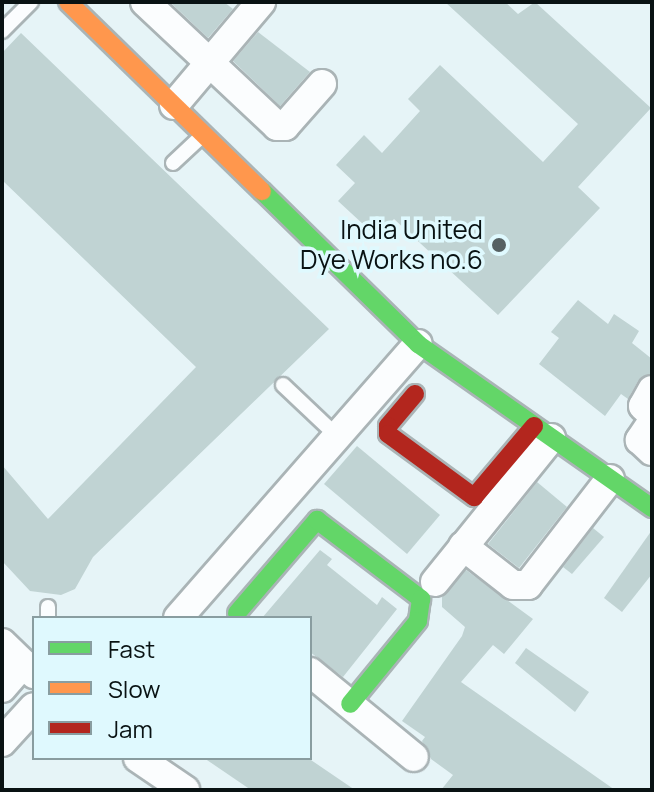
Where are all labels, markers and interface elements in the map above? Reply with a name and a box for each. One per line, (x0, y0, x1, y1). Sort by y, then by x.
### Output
place label: India United Dye Works no.6 (300, 214, 483, 276)
marker: India United Dye Works no.6 (490, 236, 508, 254)
legend (32, 616, 312, 760)
text: Fast (108, 632, 155, 665)
text: Slow (108, 672, 161, 705)
text: Jam (108, 712, 153, 745)

